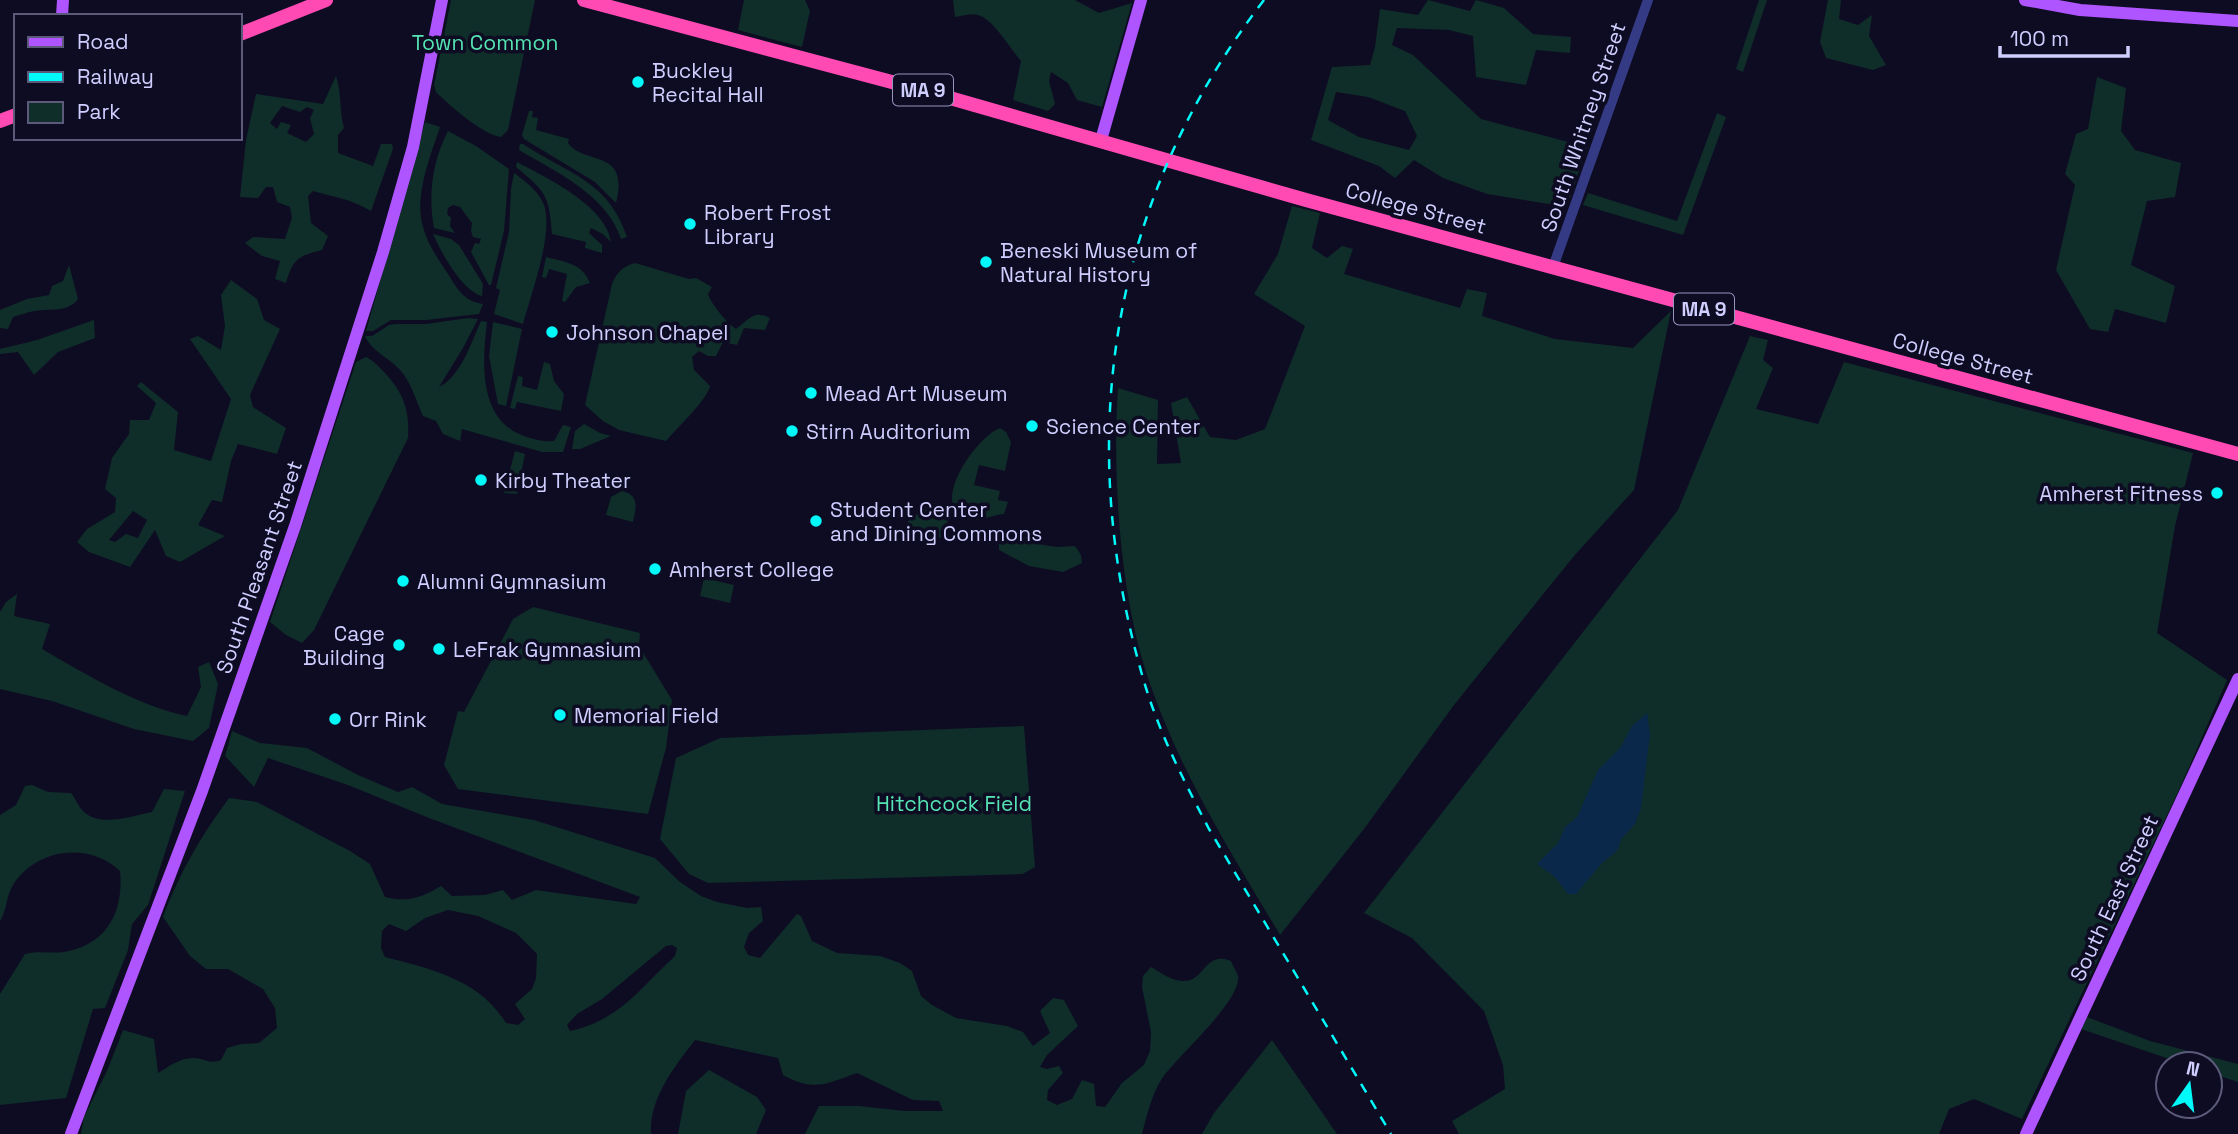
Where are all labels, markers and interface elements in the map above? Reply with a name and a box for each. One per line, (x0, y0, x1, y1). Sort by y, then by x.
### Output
legend (14, 14, 242, 140)
scale bar (2000, 14, 2128, 58)
street label: South Whitney Street (1534, 18, 1632, 236)
text: 100 m (2010, 25, 2069, 52)
text: Road (77, 28, 129, 55)
park label: Town Common (412, 29, 558, 56)
place label: Buckley Recital Hall (652, 57, 764, 108)
text: Railway (77, 63, 154, 90)
marker: Buckley Recital Hall (630, 74, 646, 90)
road number: MA 9 (893, 74, 953, 106)
text: Park (77, 98, 121, 125)
street label: College Street (1343, 176, 1489, 240)
place label: Robert Frost Library (704, 199, 832, 250)
marker: Robert Frost Library (682, 216, 698, 232)
place label: Beneski Museum of Natural History (1000, 237, 1197, 288)
marker: Beneski Museum of Natural History (978, 254, 994, 270)
road number: MA 9 (1674, 294, 1734, 324)
place label: Johnson Chapel (566, 319, 728, 346)
marker: Johnson Chapel (544, 324, 560, 340)
street label: College Street (1890, 326, 2036, 390)
place label: Mead Art Museum (825, 380, 1008, 407)
marker: Mead Art Museum (803, 385, 819, 401)
place label: Science Center (1046, 413, 1200, 440)
place label: Stirn Auditorium (806, 418, 971, 445)
marker: Science Center (1024, 418, 1040, 434)
marker: Stirn Auditorium (784, 423, 800, 439)
street label: South Pleasant Street (210, 457, 308, 677)
place label: Kirby Theater (495, 467, 631, 494)
marker: Kirby Theater (473, 472, 489, 488)
place label: Amherst Fitness (2039, 480, 2203, 507)
marker: Amherst Fitness (2209, 485, 2225, 501)
place label: Student Center and Dining Commons (830, 496, 1042, 547)
marker: Student Center and Dining Commons (808, 513, 824, 529)
place label: Amherst College (669, 556, 834, 583)
marker: Amherst College (647, 561, 663, 577)
place label: Alumni Gymnasium (417, 568, 606, 595)
marker: Alumni Gymnasium (395, 573, 411, 589)
place label: Cage Building (303, 620, 385, 671)
place label: LeFrak Gymnasium (453, 636, 641, 663)
marker: Cage Building (391, 637, 407, 653)
marker: LeFrak Gymnasium (431, 641, 447, 657)
place label: Memorial Field (574, 702, 719, 729)
place label: Orr Rink (349, 706, 427, 733)
marker: Memorial Field (552, 707, 568, 723)
marker: Orr Rink (327, 711, 343, 727)
park label: Hitchcock Field (876, 790, 1032, 817)
street label: South East Street (2064, 810, 2164, 986)
north arrow (2154, 1050, 2224, 1120)
text: N (2184, 1055, 2202, 1083)

